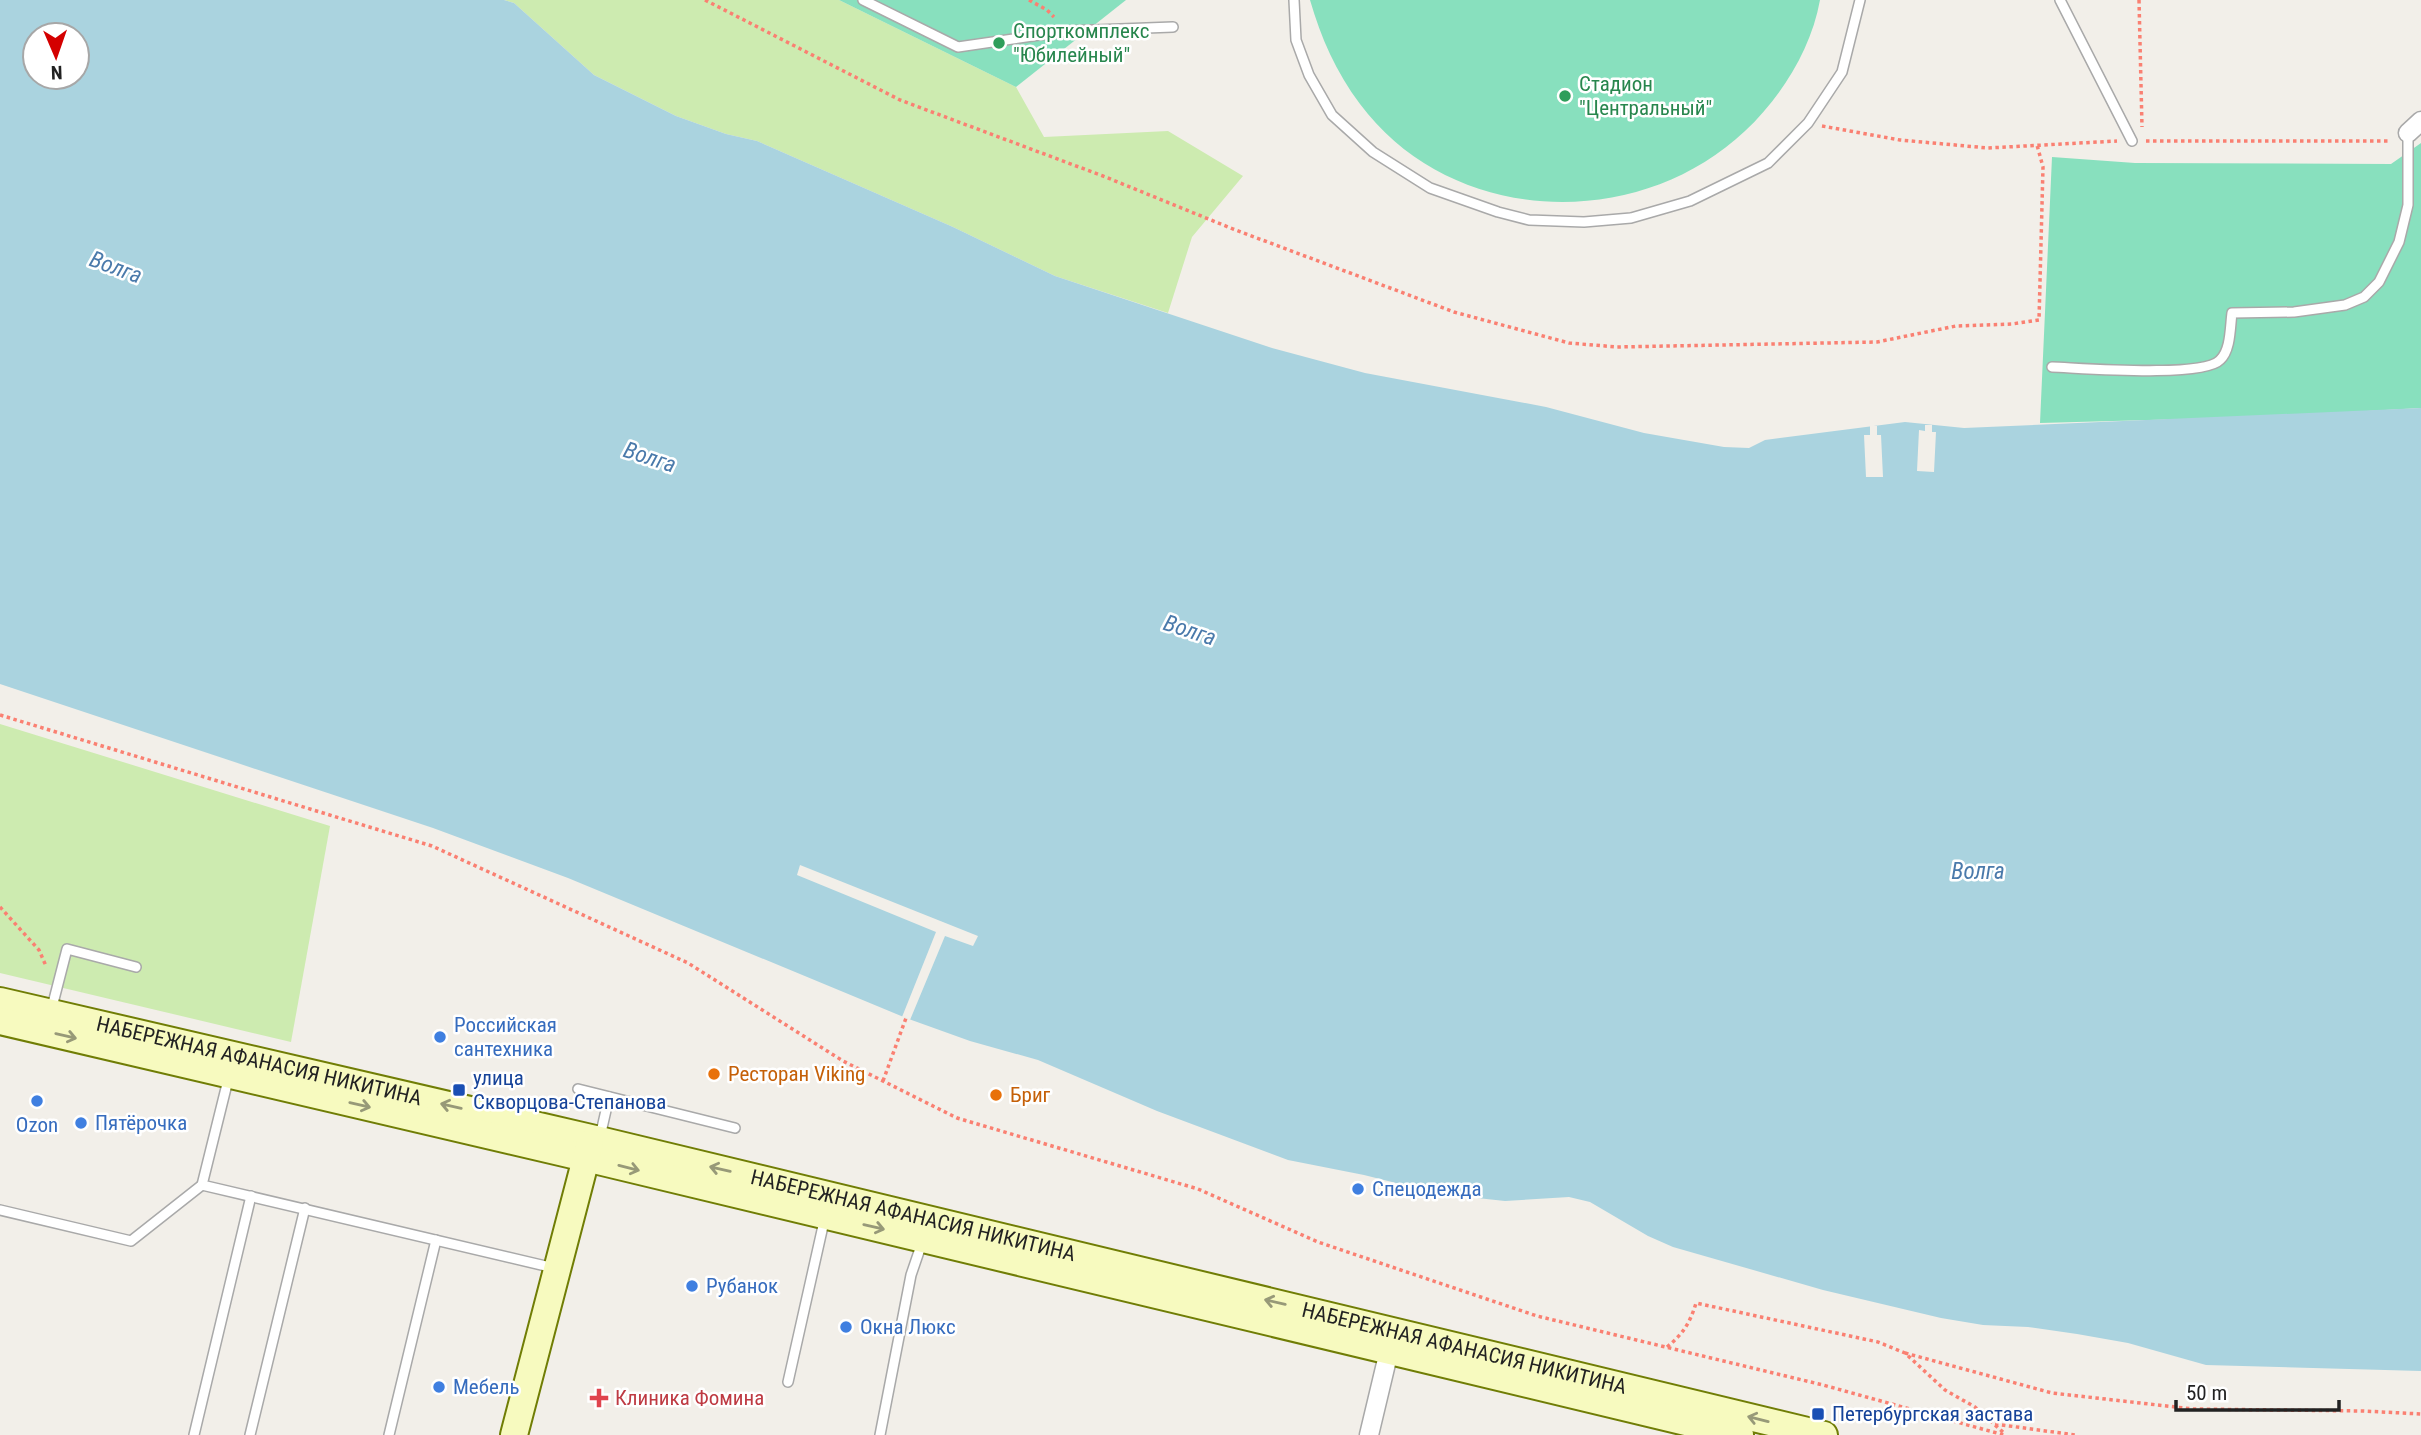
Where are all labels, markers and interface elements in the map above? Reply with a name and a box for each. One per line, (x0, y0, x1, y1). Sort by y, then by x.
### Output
place label: Спорткомплекс "Юбилейный" (1013, 19, 1149, 67)
north arrow (21, 21, 91, 91)
marker: Спорткомплекс "Юбилейный" (991, 35, 1007, 51)
text: N (50, 61, 63, 84)
place label: Стадион "Центральный" (1579, 72, 1712, 120)
marker: Стадион "Центральный" (1557, 88, 1573, 104)
water label: Волга (86, 246, 146, 289)
water label: Волга (620, 436, 679, 479)
water label: Волга (1160, 609, 1219, 652)
water label: Волга (1951, 858, 2005, 885)
street label: НАБЕРЕЖНАЯ АФАНАСИЯ НИКИТИНА (94, 1012, 424, 1110)
place label: Российская сантехника (454, 1013, 557, 1061)
marker: Российская сантехника (432, 1029, 448, 1045)
one-way arrow (55, 1031, 77, 1044)
place label: Ресторан Viking (728, 1062, 865, 1086)
place label: улица Скворцова-Степанова (473, 1066, 666, 1114)
marker: Ресторан Viking (706, 1066, 722, 1082)
marker: улица Скворцова-Степанова (451, 1082, 467, 1098)
place label: Бриг (1010, 1083, 1051, 1107)
marker: Бриг (988, 1087, 1004, 1103)
marker: Ozon (29, 1093, 45, 1109)
one-way arrow (440, 1098, 463, 1112)
one-way arrow (348, 1099, 370, 1112)
place label: Пятёрочка (95, 1111, 187, 1135)
place label: Ozon (16, 1113, 58, 1137)
marker: Пятёрочка (73, 1115, 89, 1131)
one-way arrow (617, 1162, 640, 1175)
one-way arrow (709, 1162, 732, 1175)
street label: НАБЕРЕЖНАЯ АФАНАСИЯ НИКИТИНА (748, 1165, 1078, 1266)
place label: Спецодежда (1372, 1177, 1482, 1201)
marker: Спецодежда (1350, 1181, 1366, 1197)
one-way arrow (862, 1221, 885, 1234)
place label: Рубанок (706, 1274, 778, 1298)
marker: Рубанок (684, 1278, 700, 1294)
one-way arrow (1264, 1295, 1287, 1308)
street label: НАБЕРЕЖНАЯ АФАНАСИЯ НИКИТИНА (1300, 1298, 1629, 1399)
place label: Окна Люкс (860, 1315, 956, 1339)
marker: Окна Люкс (838, 1319, 854, 1335)
scale bar (2176, 1368, 2339, 1412)
place label: Мебель (453, 1375, 520, 1399)
marker: Мебель (431, 1379, 447, 1395)
text: 50 m (2186, 1381, 2227, 1405)
place label: Клиника Фомина (615, 1386, 764, 1410)
marker: Клиника Фомина (589, 1388, 609, 1408)
place label: Петербургская застава (1832, 1402, 2033, 1426)
marker: Петербургская застава (1810, 1406, 1826, 1422)
one-way arrow (1747, 1412, 1770, 1425)

